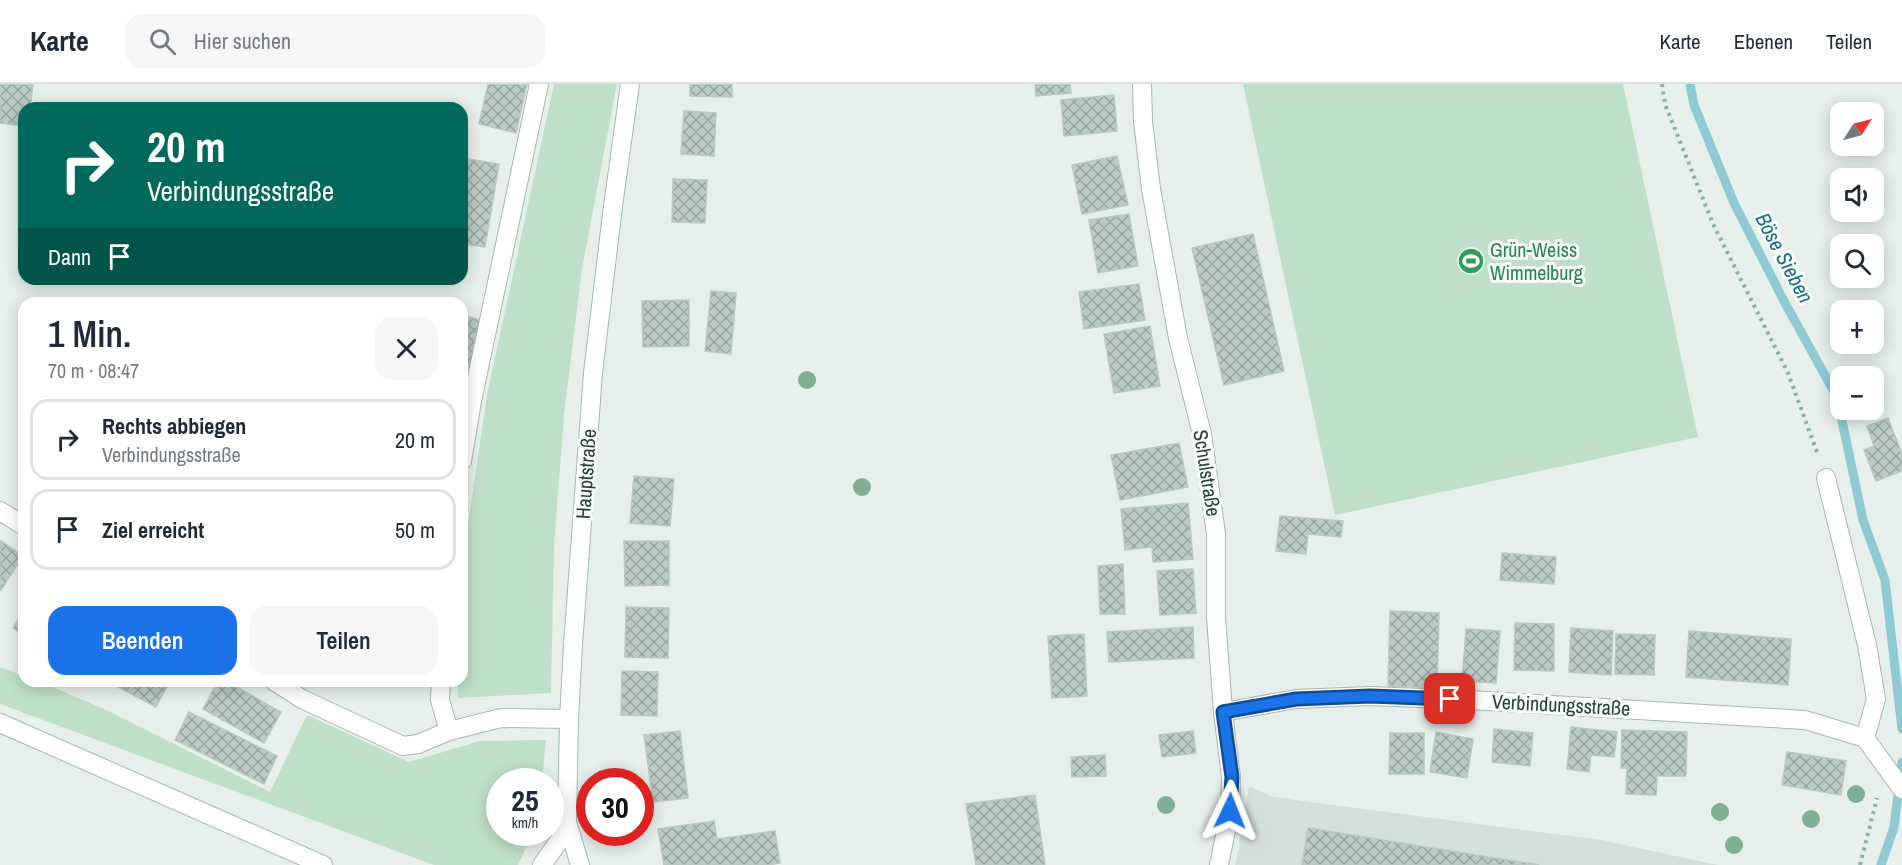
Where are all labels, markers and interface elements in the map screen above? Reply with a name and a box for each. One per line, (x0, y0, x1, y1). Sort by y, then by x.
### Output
search box (125, 14, 545, 68)
text: Karte (30, 22, 89, 60)
icon: search (146, 25, 179, 58)
text: Hier suchen (194, 26, 291, 56)
text: Karte (1660, 27, 1701, 56)
text: Ebenen (1734, 27, 1793, 56)
text: Teilen (1826, 27, 1872, 56)
north arrow (1830, 102, 1884, 156)
map controls (1830, 102, 1884, 420)
text: 20 m (147, 119, 226, 175)
icon: right (48, 126, 126, 204)
button: sound (1830, 168, 1884, 222)
text: Verbindungsstraße (147, 173, 334, 209)
water label: Böse Sieben (1748, 207, 1820, 308)
button: search (1830, 234, 1884, 288)
place label: Grün-Weiss Wimmelburg (1490, 236, 1583, 286)
icon: arrive (103, 240, 136, 273)
text: Dann (48, 242, 91, 272)
sports icon: Grün-Weiss Wimmelburg (1456, 246, 1486, 276)
button: + (1830, 300, 1884, 354)
text: 1 Min. (48, 310, 131, 358)
button: close (375, 317, 438, 380)
text: 70 m · 08:47 (48, 357, 139, 384)
button: − (1830, 366, 1884, 420)
text: Rechts abbiegen (102, 411, 246, 441)
icon: right (51, 423, 84, 456)
text: 20 m (395, 425, 435, 455)
street label: Hauptstraße (569, 428, 602, 520)
street label: Schulstraße (1187, 428, 1228, 518)
text: Verbindungsstraße (102, 441, 241, 468)
icon: arrive (51, 513, 84, 546)
text: Ziel erreicht (102, 515, 204, 545)
text: 50 m (395, 515, 435, 545)
button: Beenden (48, 606, 237, 675)
button: Teilen (249, 606, 438, 675)
pin (1424, 673, 1475, 724)
icon: arrive (1433, 682, 1466, 715)
street label: Verbindungsstraße (1491, 687, 1631, 722)
speed limit sign: 30 (576, 768, 654, 846)
position arrow (1198, 779, 1262, 843)
text: 25 (511, 780, 539, 820)
text: km/h (512, 812, 538, 833)

